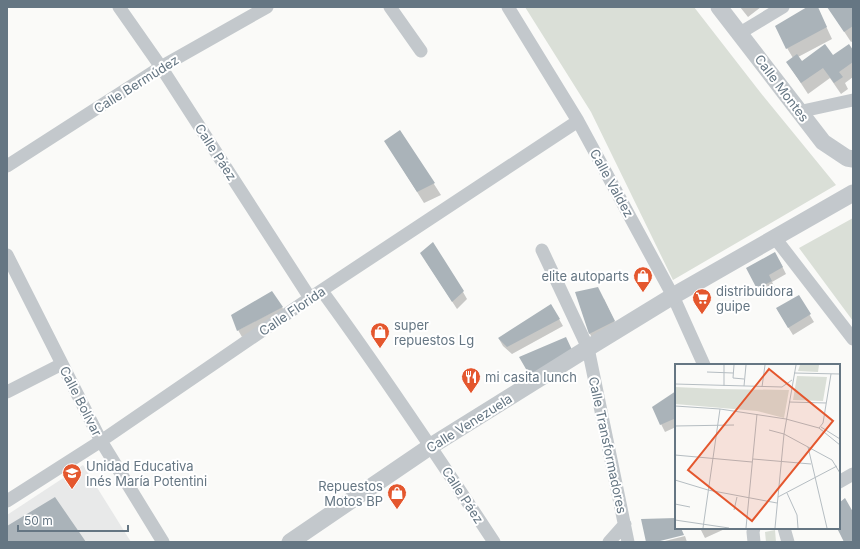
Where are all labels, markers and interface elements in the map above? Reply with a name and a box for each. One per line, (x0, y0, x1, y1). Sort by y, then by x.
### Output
street label: Calle Bermúdez (91, 51, 181, 117)
street label: Calle Montes (752, 51, 813, 125)
street label: Calle Páez (192, 121, 240, 183)
street label: Calle Valdez (587, 146, 637, 220)
shop icon: elite autoparts (632, 265, 654, 293)
place label: elite autoparts (541, 268, 629, 284)
street label: Calle Florida (256, 283, 328, 339)
place label: distribuidora guipe (716, 283, 793, 314)
supermarket icon: distribuidora guipe (691, 287, 713, 315)
place label: super repuestos Lg (394, 317, 474, 348)
shop icon: super repuestos Lg (369, 321, 391, 349)
street label: Calle Bolívar (57, 363, 106, 439)
inset map (675, 364, 840, 529)
restaurant icon: mi casita lunch (460, 366, 482, 394)
place label: mi casita lunch (485, 369, 577, 385)
street label: Calle Transformadores (586, 375, 630, 515)
street label: Calle Venezuela (423, 390, 515, 456)
place label: Unidad Educativa Inés María Potentini (86, 458, 207, 489)
school or university icon: Unidad Educativa Inés María Potentini (61, 462, 83, 490)
street label: Calle Páez (439, 464, 487, 526)
place label: Repuestos Motos BP (318, 478, 383, 509)
shop icon: Repuestos Motos BP (386, 482, 408, 510)
scale bar (18, 507, 128, 533)
text: 50 m (24, 513, 53, 528)

